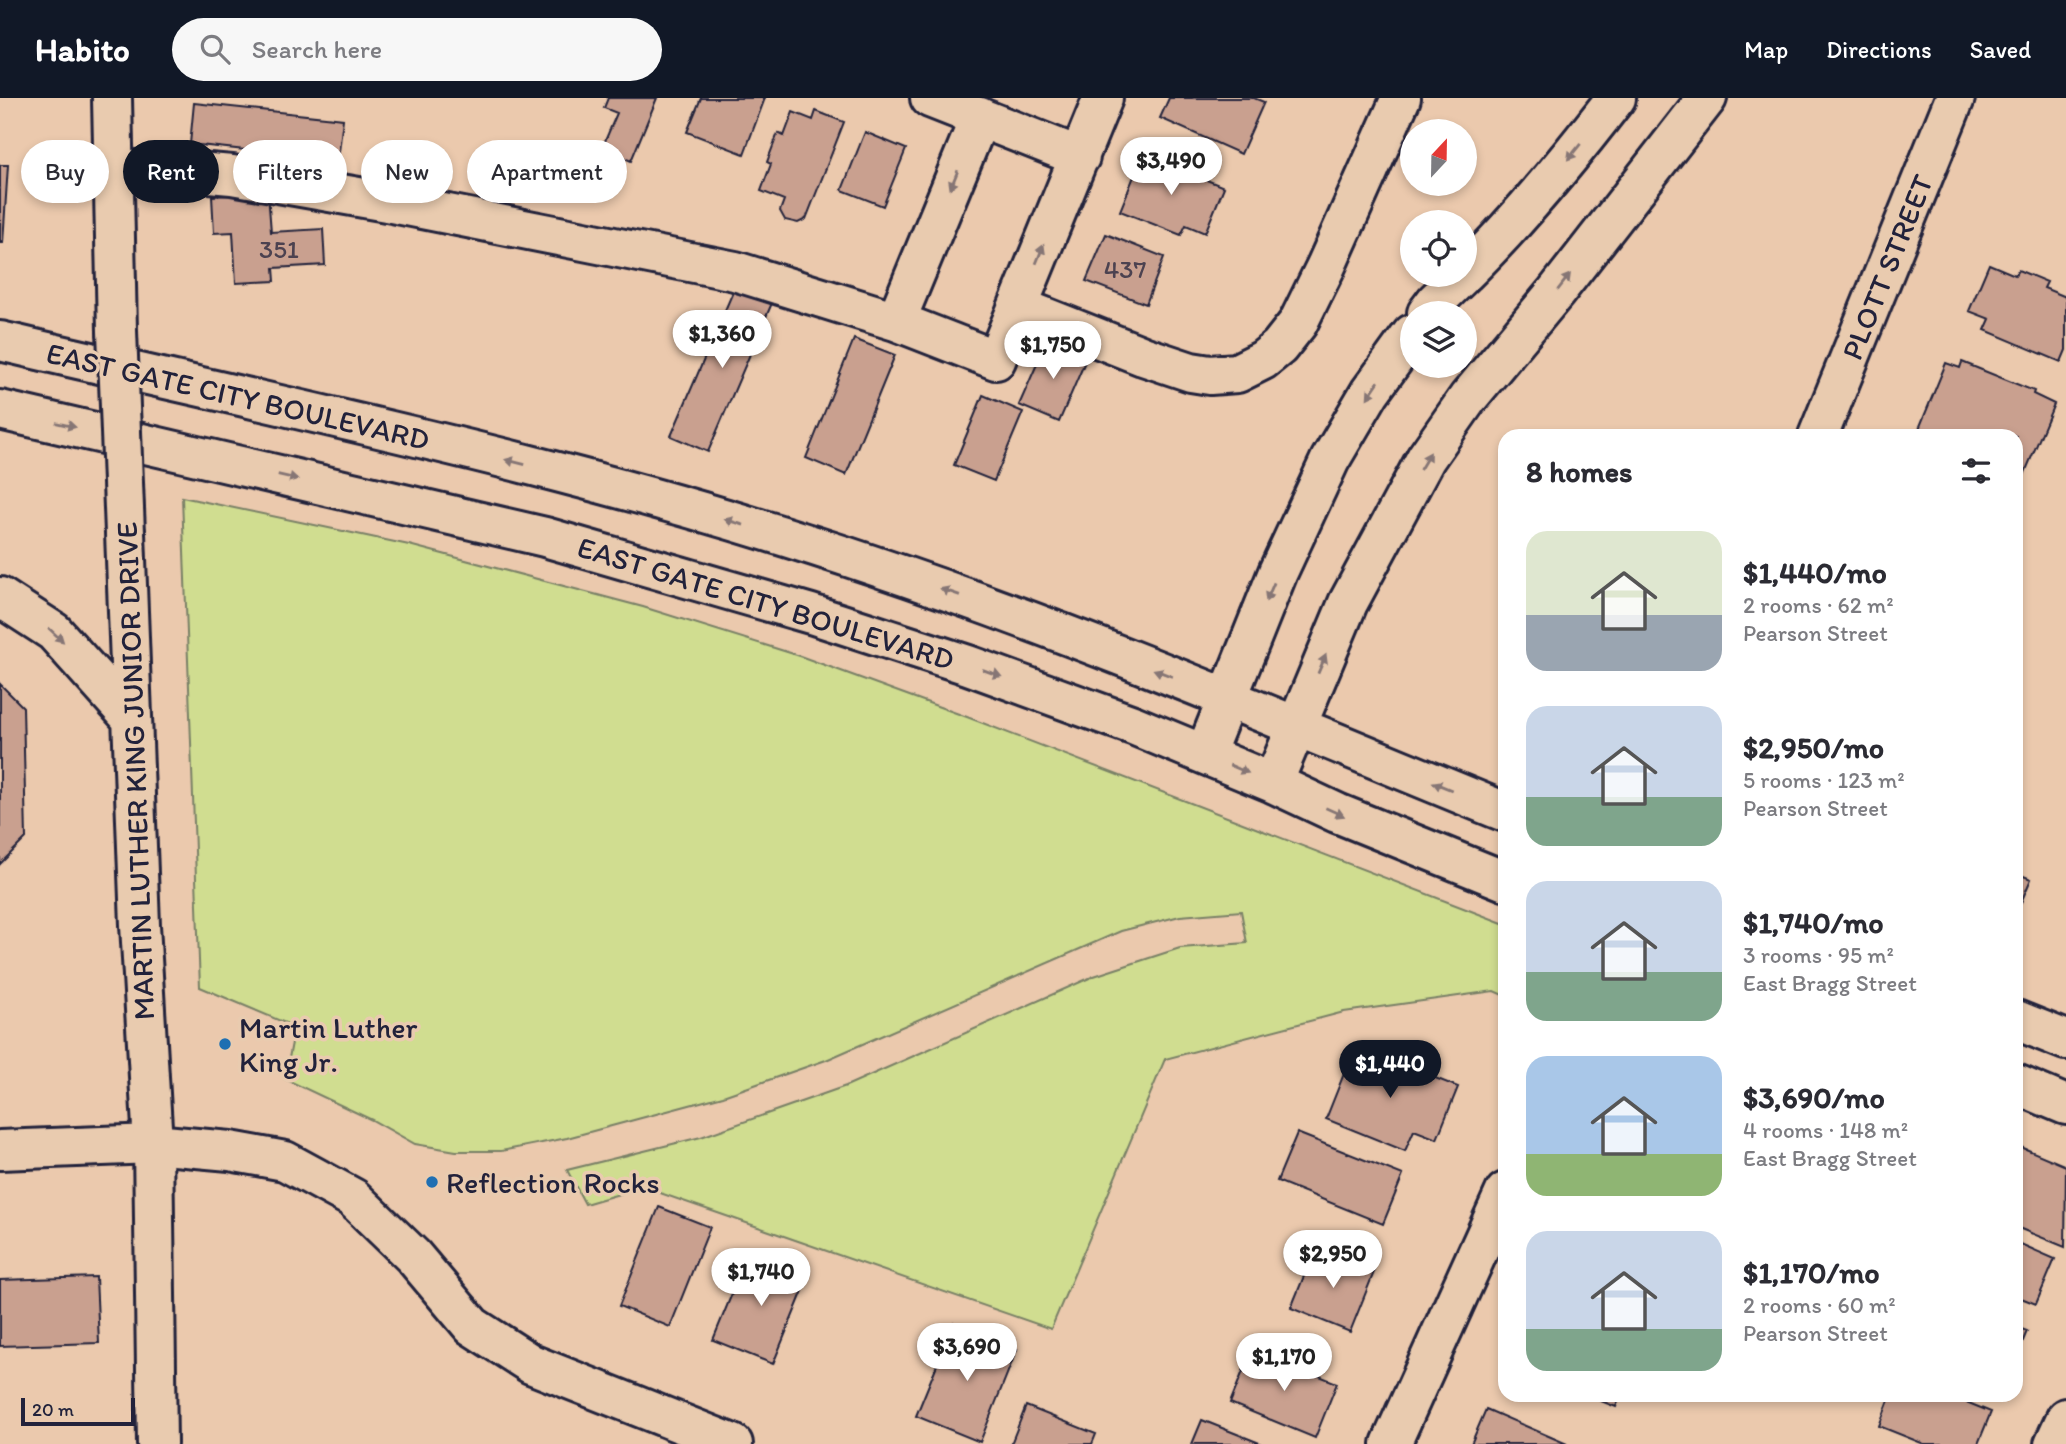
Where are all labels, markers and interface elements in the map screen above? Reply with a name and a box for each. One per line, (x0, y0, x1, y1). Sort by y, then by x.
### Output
search box (172, 18, 662, 81)
text: Habito (35, 30, 130, 69)
icon: search (196, 30, 234, 68)
text: Search here (252, 33, 382, 65)
text: Map (1744, 35, 1788, 64)
text: Directions (1826, 35, 1932, 64)
text: Saved (1970, 35, 2031, 64)
north arrow (1400, 119, 1477, 196)
map controls (1400, 119, 1477, 378)
pin: $3,490 (1114, 138, 1228, 197)
chip: Buy (21, 140, 109, 203)
chip: Rent (123, 140, 219, 203)
chip: Filters (233, 140, 347, 203)
chip: New (361, 140, 453, 203)
chip: Apartment (467, 140, 627, 203)
one-way arrow (1567, 143, 1581, 161)
text: $3,490 (1136, 146, 1206, 174)
street label: PLOTT STREET (1833, 169, 1941, 365)
one-way arrow (948, 170, 959, 191)
button: locate (1400, 210, 1477, 287)
house number: 351 (259, 233, 299, 265)
one-way arrow (1035, 244, 1046, 265)
house number: 437 (1104, 253, 1146, 285)
one-way arrow (1557, 273, 1572, 291)
button: layers (1400, 301, 1477, 378)
pin: $1,360 (665, 310, 779, 370)
text: $1,360 (689, 319, 755, 347)
pin: $1,750 (996, 322, 1110, 381)
text: $1,750 (1020, 330, 1086, 358)
street label: EAST GATE CITY BOULEVARD (43, 334, 433, 458)
one-way arrow (1366, 380, 1379, 400)
one-way arrow (56, 420, 78, 431)
one-way arrow (1419, 452, 1431, 471)
icon: filters (1957, 452, 1995, 490)
text: 8 homes (1526, 453, 1633, 490)
one-way arrow (504, 456, 526, 467)
one-way arrow (277, 472, 299, 483)
one-way arrow (723, 516, 744, 526)
street label: MARTIN LUTHER KING JUNIOR DRIVE (108, 521, 162, 1021)
street label: EAST GATE CITY BOULEVARD (573, 528, 959, 678)
text: $1,440/mo (1743, 554, 1887, 591)
icon: home (1582, 559, 1666, 643)
one-way arrow (1264, 582, 1275, 603)
one-way arrow (940, 586, 961, 597)
text: 2 rooms · 62 m² (1743, 591, 1894, 619)
text: Pearson Street (1743, 619, 1888, 647)
one-way arrow (47, 627, 64, 643)
one-way arrow (1316, 654, 1328, 674)
one-way arrow (1153, 667, 1174, 678)
one-way arrow (982, 668, 1003, 679)
text: $2,950/mo (1743, 729, 1884, 766)
icon: home (1582, 734, 1666, 818)
one-way arrow (1228, 763, 1249, 774)
text: 5 rooms · 123 m² (1743, 766, 1905, 794)
one-way arrow (1431, 781, 1452, 792)
text: Pearson Street (1743, 794, 1888, 822)
one-way arrow (1324, 807, 1345, 818)
text: $1,740/mo (1743, 904, 1884, 941)
icon: home (1582, 909, 1666, 993)
text: 3 rooms · 95 m² (1743, 941, 1894, 969)
text: East Bragg Street (1743, 969, 1917, 997)
place label: Martin Luther King Jr. (239, 1009, 418, 1080)
marker: Martin Luther King Jr. (217, 1036, 233, 1052)
pin: $1,440 (1333, 1040, 1447, 1100)
text: $1,440 (1355, 1049, 1425, 1077)
text: $3,690/mo (1743, 1079, 1885, 1116)
icon: home (1582, 1084, 1666, 1168)
text: 4 rooms · 148 m² (1743, 1116, 1908, 1144)
text: East Bragg Street (1743, 1144, 1917, 1172)
place label: Reflection Rocks (446, 1164, 660, 1201)
marker: Reflection Rocks (424, 1174, 440, 1190)
pin: $2,950 (1276, 1230, 1390, 1290)
text: $2,950 (1299, 1239, 1367, 1267)
pin: $1,740 (704, 1248, 818, 1308)
text: $1,170/mo (1743, 1254, 1880, 1291)
text: $1,740 (727, 1257, 795, 1285)
icon: home (1582, 1259, 1666, 1343)
text: 2 rooms · 60 m² (1743, 1291, 1896, 1319)
text: Pearson Street (1743, 1319, 1888, 1347)
pin: $3,690 (910, 1324, 1024, 1383)
text: $3,690 (933, 1332, 1001, 1360)
pin: $1,170 (1227, 1334, 1341, 1393)
text: $1,170 (1252, 1342, 1316, 1370)
scale bar (21, 1395, 135, 1427)
text: 20 m (32, 1398, 74, 1421)

